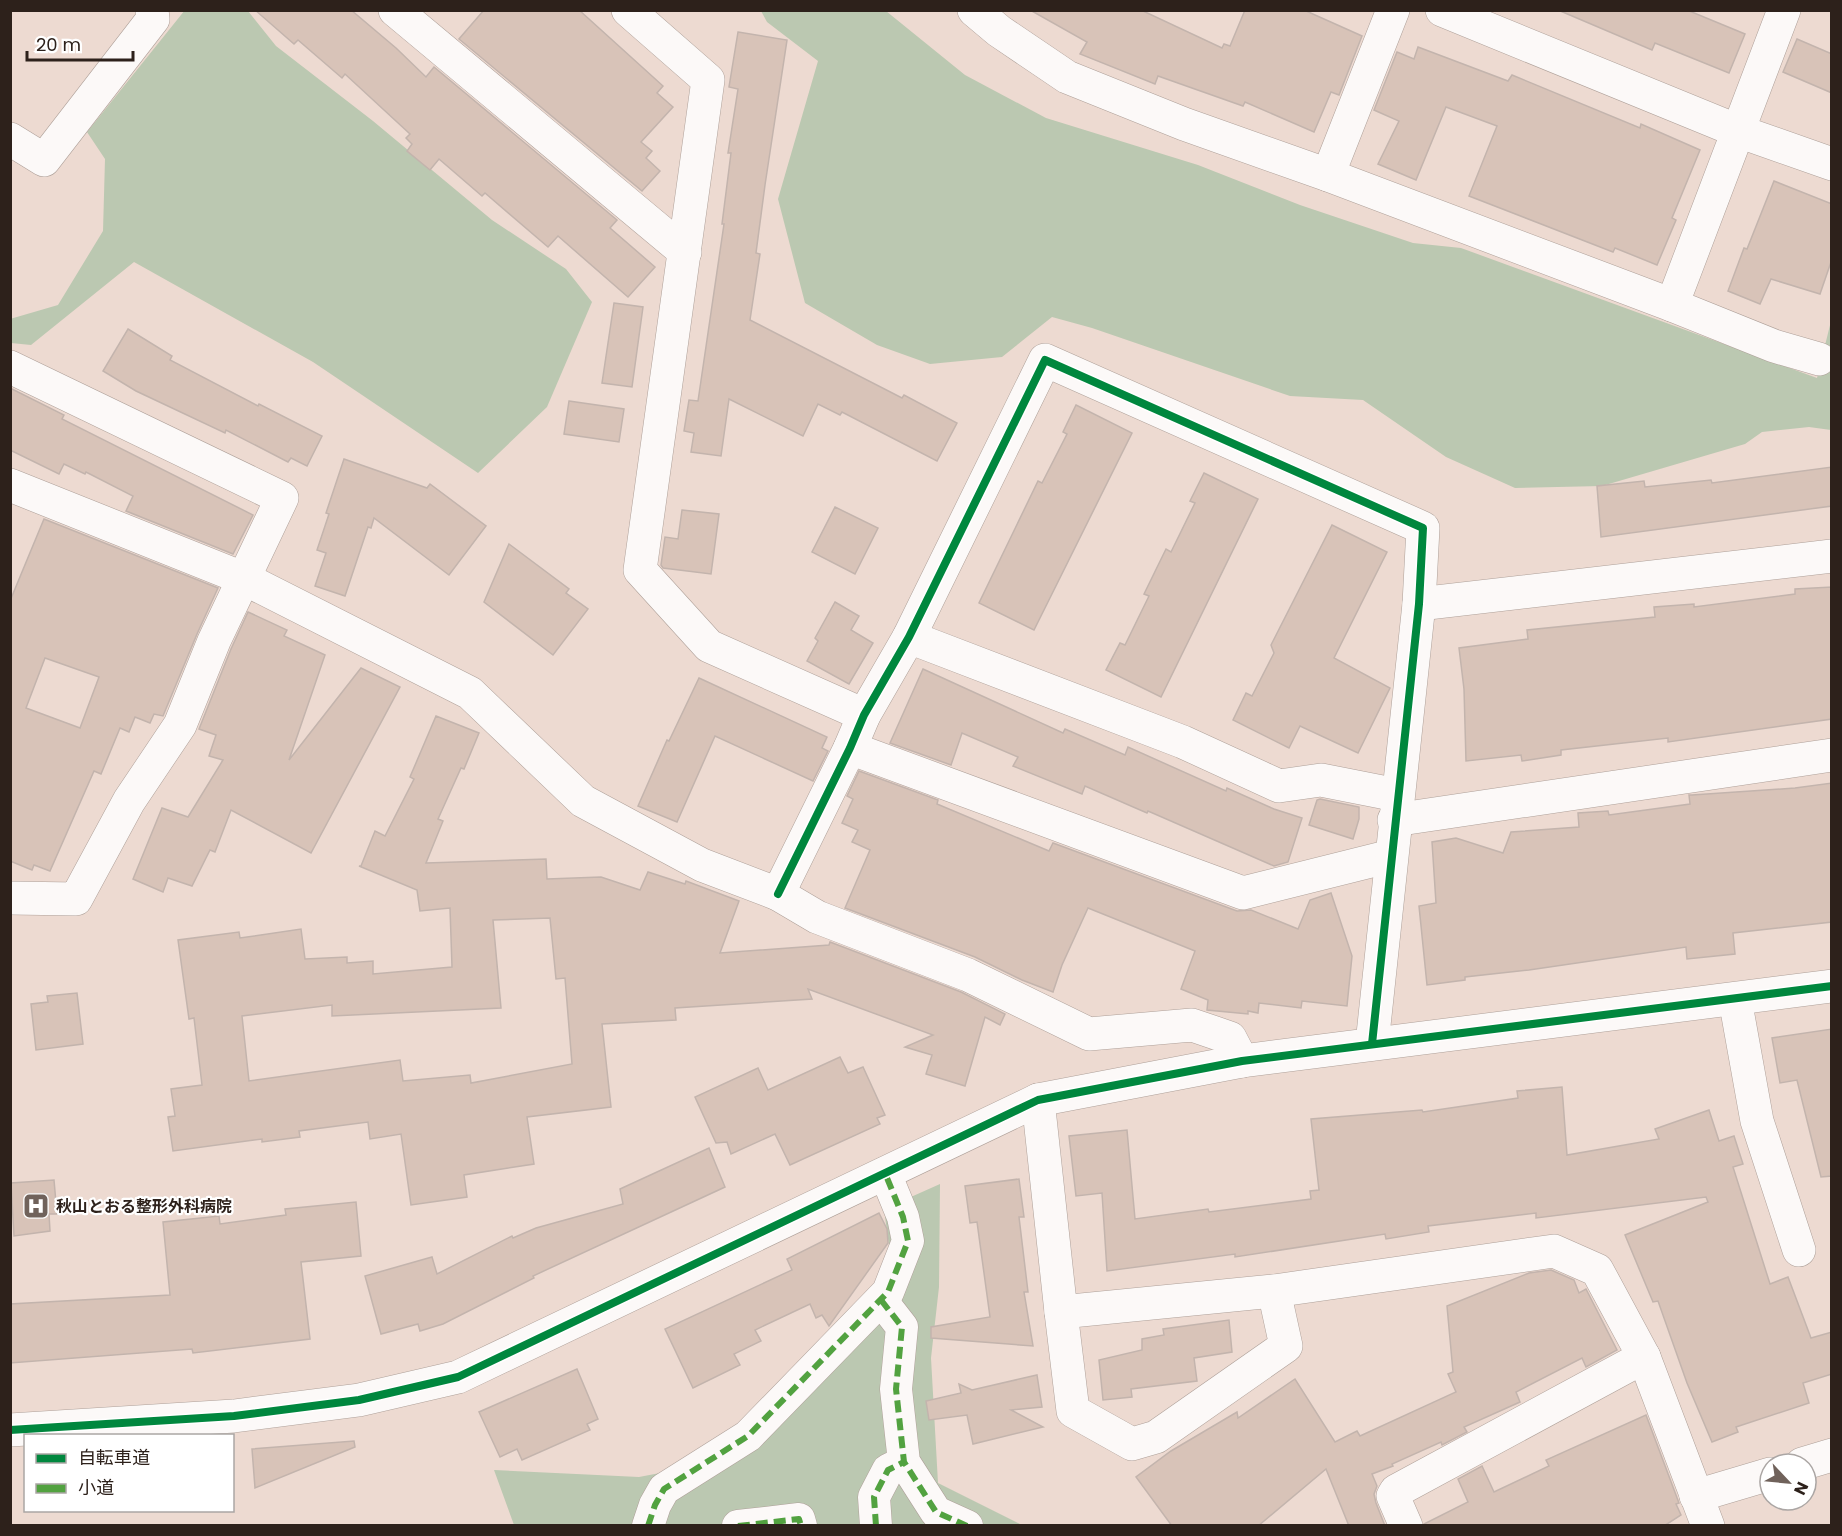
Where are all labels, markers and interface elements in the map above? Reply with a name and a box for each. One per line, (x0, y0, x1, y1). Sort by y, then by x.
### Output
scale bar (27, 24, 134, 62)
text: 20 m (36, 32, 81, 57)
hospital icon: 秋山とおる整形外科病院 (21, 1191, 51, 1221)
place label: 秋山とおる整形外科病院 (56, 1195, 232, 1218)
legend (24, 1434, 234, 1512)
text: 自転車道 (78, 1445, 150, 1470)
north arrow (1758, 1452, 1818, 1512)
text: 小道 (78, 1475, 114, 1500)
text: N (1788, 1478, 1814, 1499)

